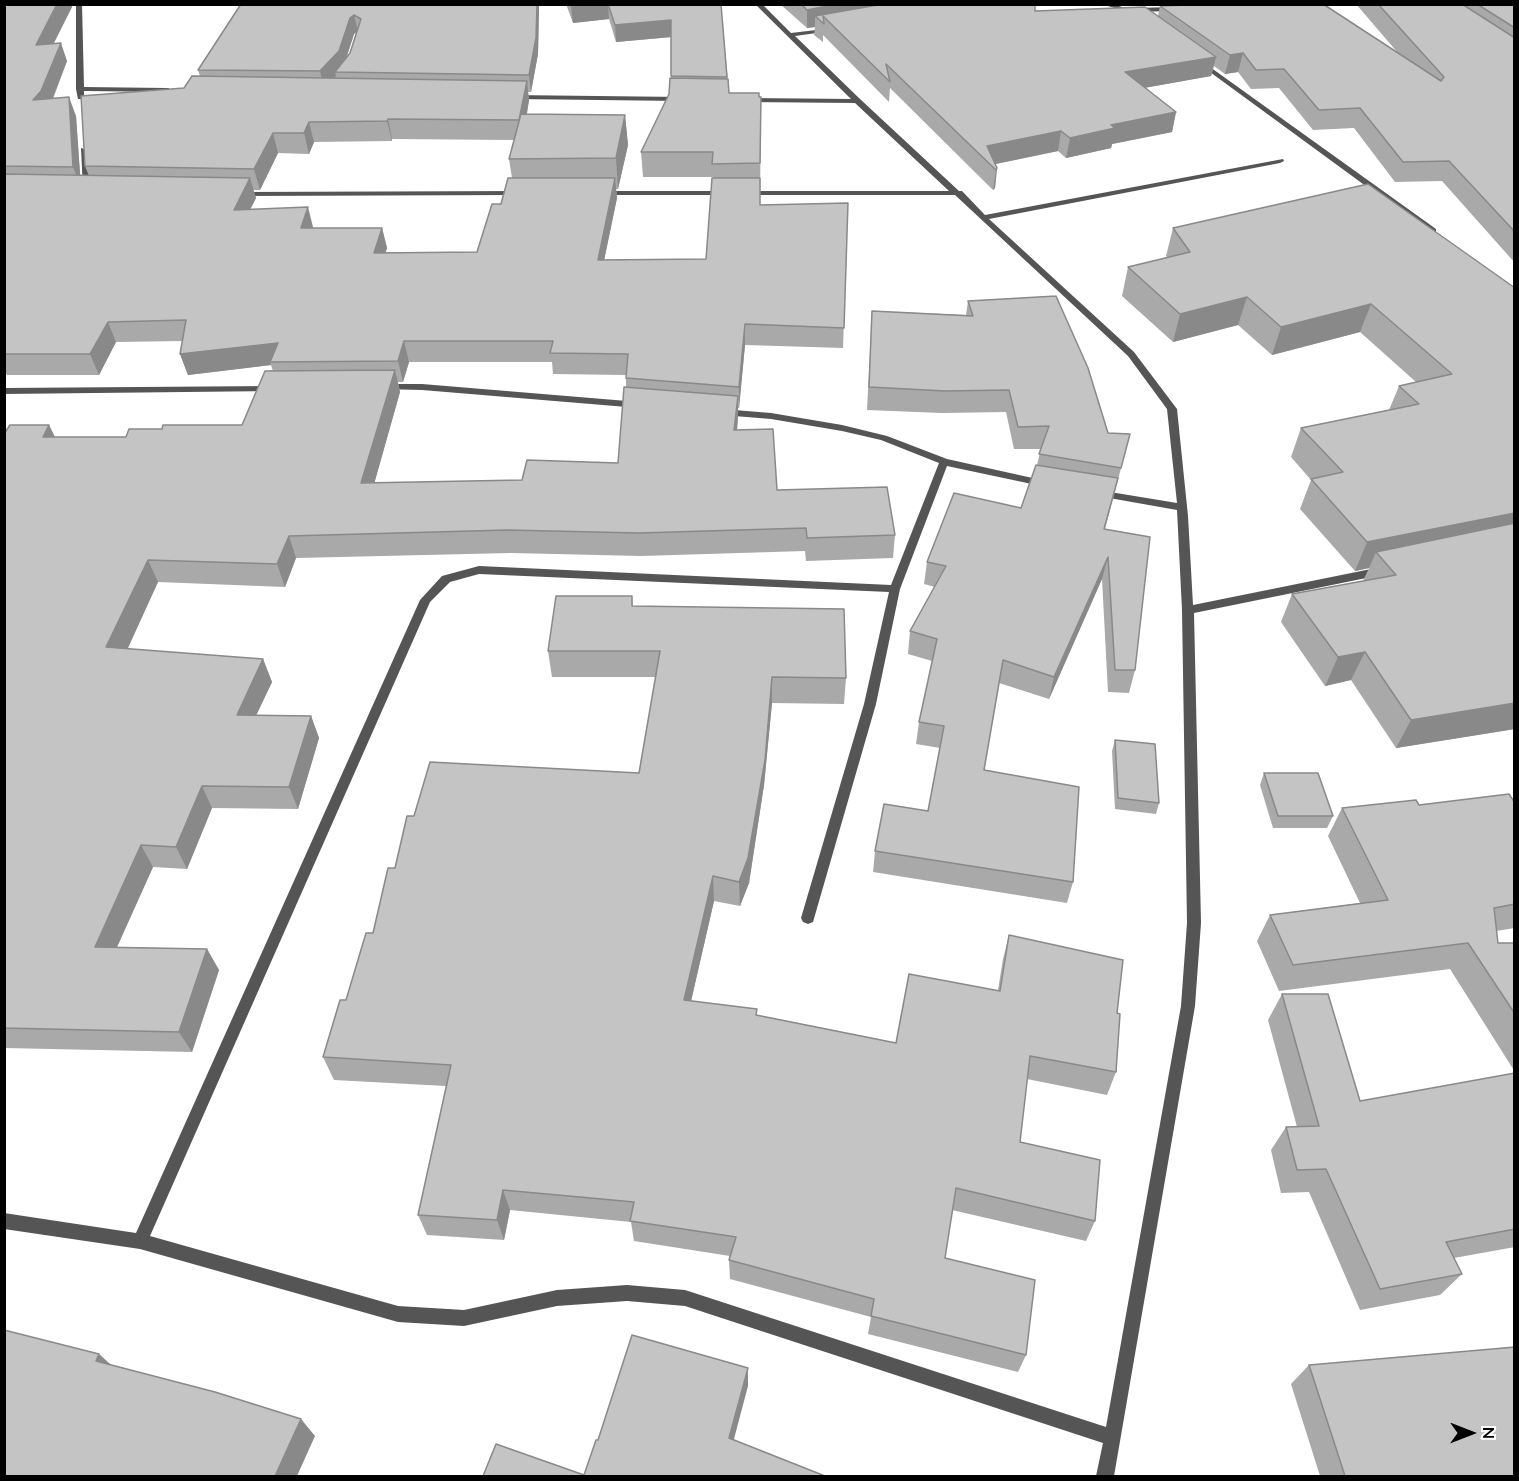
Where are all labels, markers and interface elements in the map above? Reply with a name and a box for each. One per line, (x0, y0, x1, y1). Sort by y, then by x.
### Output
north arrow (1441, 1403, 1501, 1463)
text: N (1480, 1427, 1499, 1439)

